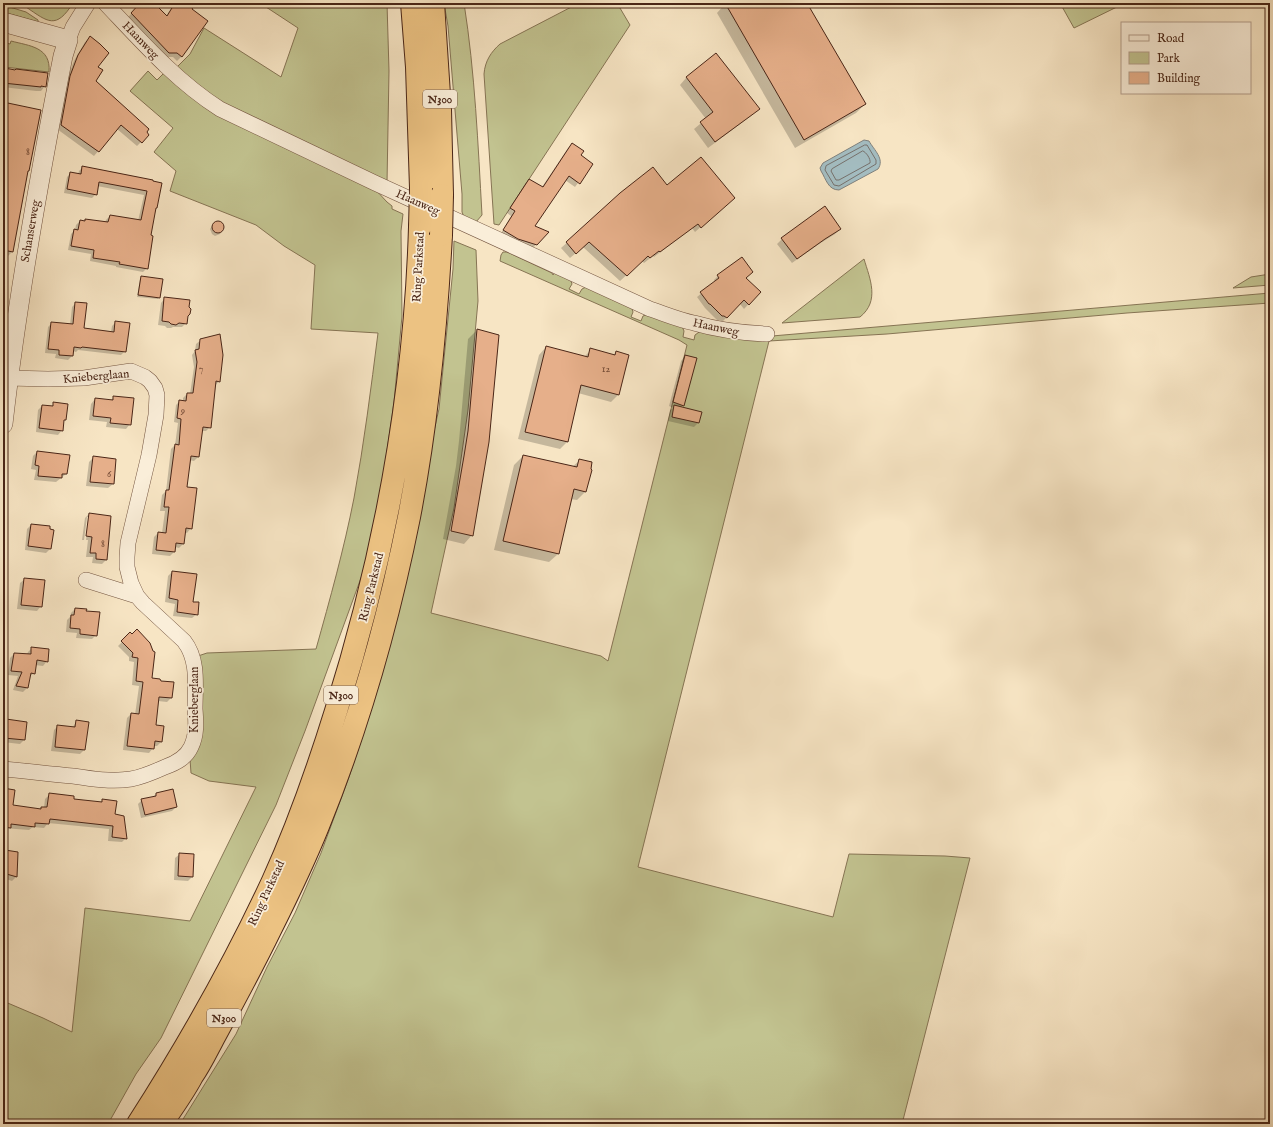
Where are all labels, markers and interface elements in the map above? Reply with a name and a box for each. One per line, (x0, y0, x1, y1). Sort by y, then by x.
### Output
street label: Haanweg (119, 18, 163, 63)
legend (1121, 22, 1251, 94)
text: Road (1157, 31, 1185, 46)
text: Park (1157, 51, 1180, 66)
text: Building (1157, 71, 1201, 86)
road number: N300 (423, 90, 457, 108)
house number: 8 (26, 146, 30, 159)
street label: Haanweg (393, 186, 443, 219)
street label: Schanserweg (18, 198, 43, 264)
street label: Ring Parkstad (409, 231, 428, 303)
street label: Haanweg (691, 315, 741, 340)
house number: 7 (199, 363, 204, 376)
house number: 12 (602, 363, 611, 376)
street label: Knieberglaan (62, 366, 130, 387)
house number: 9 (180, 405, 185, 418)
house number: 6 (107, 468, 112, 481)
house number: 8 (101, 538, 105, 551)
street label: Ring Parkstad (356, 550, 387, 623)
street label: Knieberglaan (187, 666, 202, 733)
road number: N300 (324, 686, 358, 704)
street label: Ring Parkstad (245, 858, 288, 928)
road number: N300 (207, 1009, 241, 1027)

